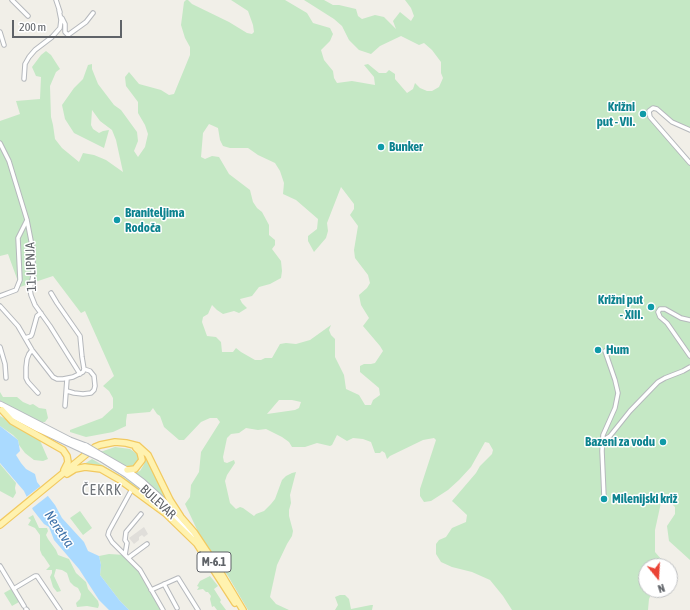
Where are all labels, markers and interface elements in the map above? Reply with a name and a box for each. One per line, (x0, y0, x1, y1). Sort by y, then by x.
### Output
scale bar (14, 12, 124, 38)
text: 200 m (19, 20, 46, 34)
place label: Križni put - VII. (597, 99, 635, 130)
marker: Križni put - VII. (638, 109, 648, 119)
place label: Bunker (389, 139, 423, 155)
marker: Bunker (376, 142, 386, 152)
place label: Braniteljima Rodoča (125, 205, 184, 236)
marker: Braniteljima Rodoča (112, 215, 122, 225)
street label: 11. LIPNJA (22, 242, 40, 292)
place label: Križni put - XIII. (598, 292, 643, 323)
marker: Križni put - XIII. (646, 302, 656, 312)
place label: Hum (606, 342, 629, 358)
marker: Hum (593, 345, 603, 355)
place label: Bazeni za vodu (585, 434, 655, 450)
marker: Bazeni za vodu (658, 437, 668, 447)
district label: ČEKRK (82, 481, 122, 499)
street label: BULEVAR (137, 482, 179, 522)
place label: Milenijski križ (612, 491, 677, 507)
marker: Milenijski križ (599, 494, 609, 504)
water label: Neretva (41, 507, 77, 551)
road number: M-6.1 (197, 552, 231, 572)
north arrow (638, 558, 678, 598)
text: N (656, 582, 666, 595)

